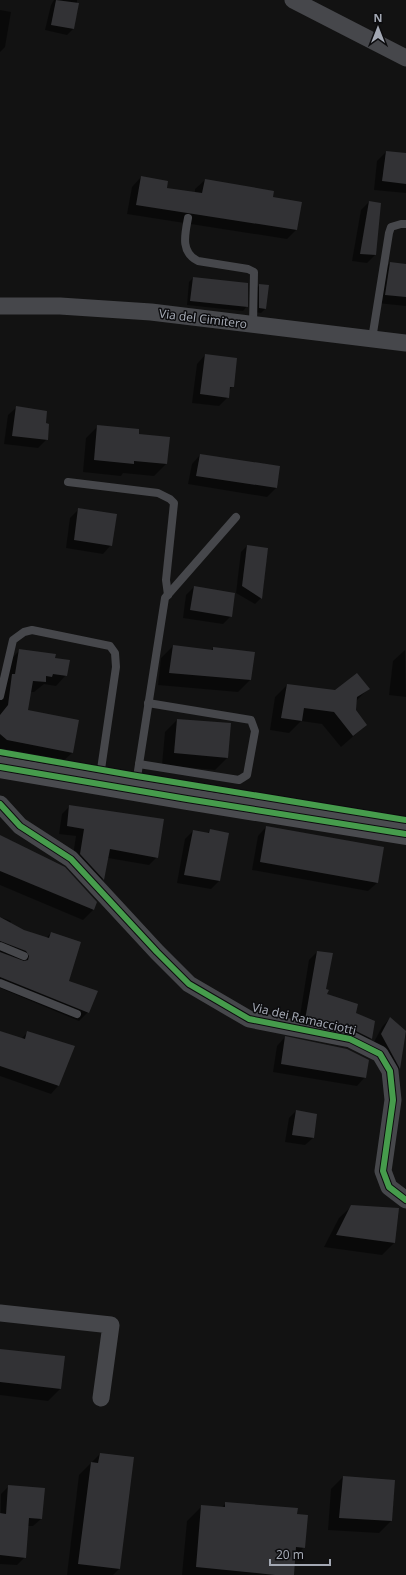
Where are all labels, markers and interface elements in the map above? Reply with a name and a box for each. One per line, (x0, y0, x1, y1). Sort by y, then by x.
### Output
north arrow (358, 8, 398, 48)
text: N (374, 10, 382, 25)
street label: Via del Cimitero (158, 305, 248, 332)
street label: Via dei Ramacciotti (250, 998, 358, 1039)
scale bar (270, 1541, 330, 1567)
text: 20 m (276, 1546, 304, 1563)

